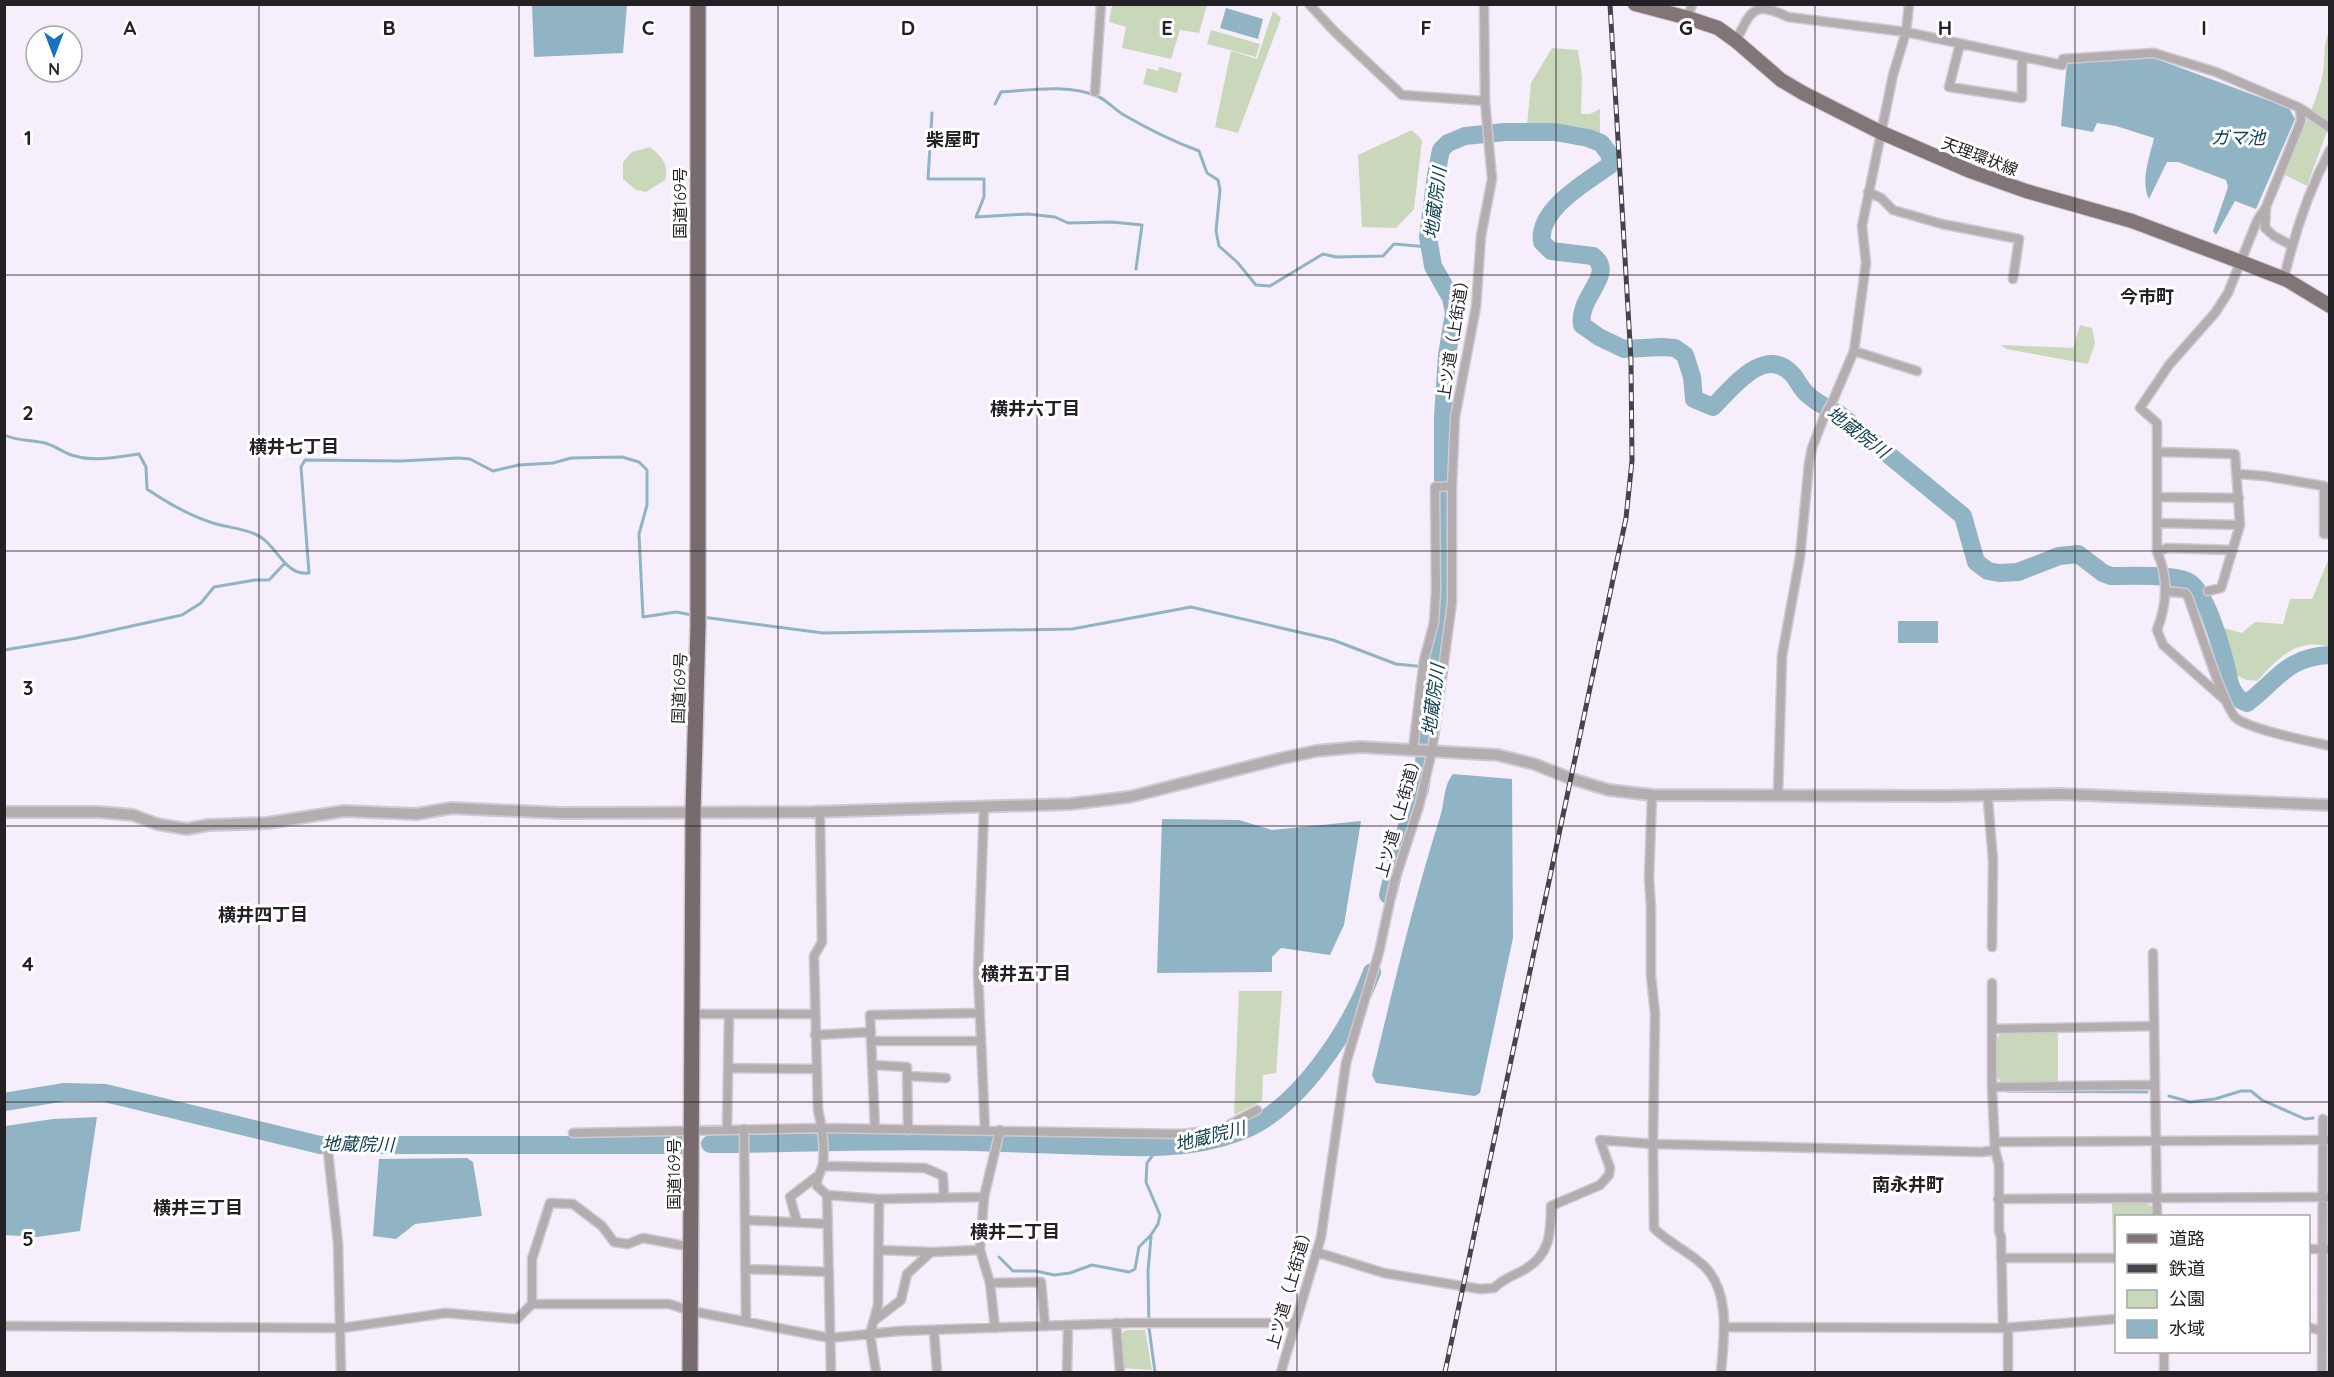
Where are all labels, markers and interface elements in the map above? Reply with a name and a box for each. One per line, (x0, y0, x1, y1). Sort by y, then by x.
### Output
text: A (124, 15, 137, 40)
text: B (382, 15, 396, 40)
text: C (642, 15, 655, 40)
text: D (901, 15, 915, 40)
text: E (1161, 15, 1173, 40)
text: F (1420, 15, 1432, 40)
text: G (1679, 15, 1693, 40)
text: H (1938, 15, 1952, 40)
text: I (2201, 15, 2207, 40)
north arrow (24, 24, 84, 84)
text: N (48, 59, 60, 79)
text: 1 (24, 125, 32, 150)
water label: ガマ池 (2211, 126, 2267, 149)
district label: 柴屋町 (926, 128, 980, 151)
street label: 天理環状線 (1939, 132, 2021, 180)
water label: 地蔵院川 (1419, 164, 1451, 240)
street label: 国道169号 (670, 167, 690, 239)
street label: 上ツ道（上街道） (1433, 271, 1473, 401)
district label: 今市町 (2120, 285, 2174, 308)
district label: 横井六丁目 (990, 397, 1080, 420)
text: 2 (22, 400, 34, 425)
water label: 地蔵院川 (1822, 401, 1895, 464)
district label: 横井七丁目 (249, 435, 339, 458)
street label: 国道169号 (668, 652, 690, 724)
water label: 地蔵院川 (1417, 661, 1449, 737)
text: 3 (23, 675, 33, 700)
street label: 上ツ道（上街道） (1371, 751, 1425, 879)
district label: 横井四丁目 (218, 903, 308, 926)
text: 4 (22, 951, 34, 976)
district label: 横井五丁目 (981, 962, 1071, 985)
water label: 地蔵院川 (1172, 1116, 1250, 1156)
water label: 地蔵院川 (322, 1132, 396, 1156)
street label: 国道169号 (664, 1138, 684, 1210)
district label: 南永井町 (1872, 1173, 1944, 1196)
district label: 横井三丁目 (153, 1196, 243, 1219)
legend (2115, 1215, 2310, 1353)
district label: 横井二丁目 (970, 1220, 1060, 1243)
street label: 上ツ道（上街道） (1262, 1223, 1316, 1351)
text: 5 (22, 1226, 34, 1251)
text: 道路 (2169, 1227, 2205, 1250)
text: 鉄道 (2169, 1257, 2205, 1280)
text: 公園 (2169, 1287, 2205, 1310)
text: 水域 (2169, 1317, 2205, 1340)

